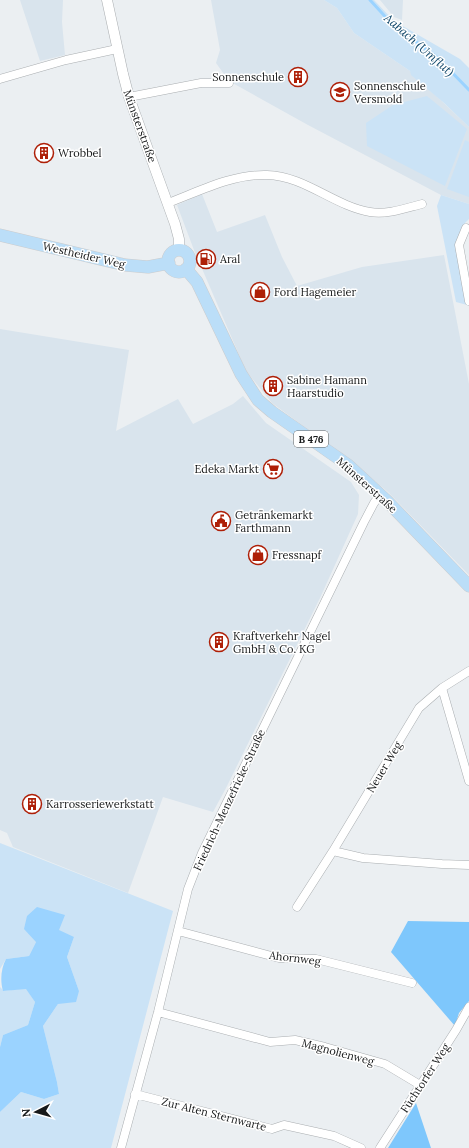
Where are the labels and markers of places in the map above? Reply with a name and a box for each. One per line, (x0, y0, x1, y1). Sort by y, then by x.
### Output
building icon: Sonnenschule (287, 66, 309, 88)
place label: Sonnenschule (212, 70, 284, 84)
place label: Sonnenschule Versmold (353, 79, 426, 106)
school or university icon: Sonnenschule Versmold (329, 81, 351, 103)
building icon: Wrobbel (33, 142, 55, 164)
place label: Wrobbel (58, 146, 102, 160)
fuel station icon: Aral (195, 248, 217, 270)
place label: Aral (219, 252, 240, 266)
shop icon: Ford Hagemeier (249, 281, 271, 303)
place label: Ford Hagemeier (274, 285, 356, 299)
place label: Sabine Hamann Haarstudio (287, 373, 367, 400)
building icon: Sabine Hamann Haarstudio (262, 375, 284, 397)
supermarket icon: Edeka Markt (262, 458, 284, 480)
place label: Edeka Markt (194, 462, 260, 476)
place label: Getränkemarkt Farthmann (235, 508, 313, 535)
public building icon: Getränkemarkt Farthmann (210, 510, 232, 532)
shop icon: Fressnapf (247, 544, 269, 566)
place label: Fressnapf (272, 548, 323, 562)
place label: Kraftverkehr Nagel GmbH & Co. KG (233, 629, 330, 656)
building icon: Kraftverkehr Nagel GmbH & Co. KG (208, 631, 230, 653)
building icon: Karrosseriewerkstatt (21, 793, 43, 815)
place label: Karrosseriewerkstatt (46, 797, 155, 811)

